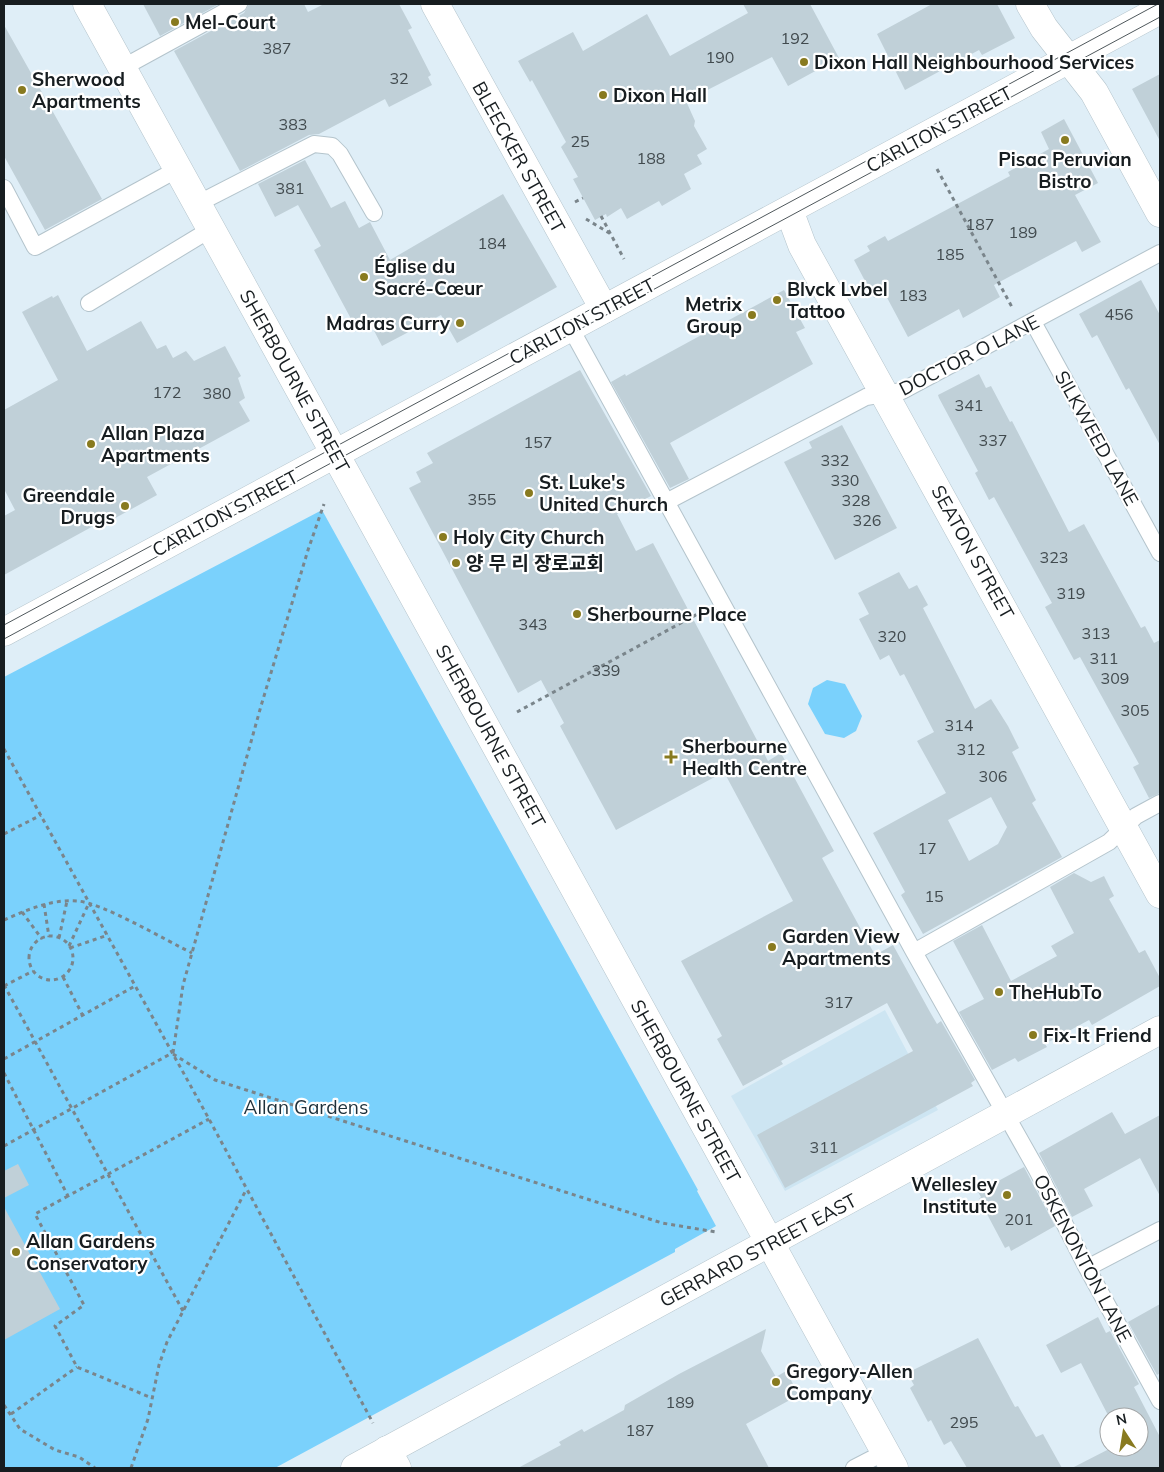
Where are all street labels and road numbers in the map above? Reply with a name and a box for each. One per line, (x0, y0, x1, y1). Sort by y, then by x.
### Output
street label: BLEECKER STREET (467, 77, 571, 237)
street label: CARLTON STREET (862, 80, 1017, 178)
street label: CARLTON STREET (505, 272, 660, 370)
street label: SHERBOURNE STREET (235, 285, 356, 477)
street label: DOCTOR O LANE (895, 309, 1043, 401)
street label: SILKWEED LANE (1050, 366, 1144, 510)
street label: CARLTON STREET (148, 464, 303, 562)
street label: SEATON STREET (926, 481, 1020, 624)
street label: SHERBOURNE STREET (431, 640, 552, 832)
street label: SHERBOURNE STREET (626, 995, 747, 1187)
street label: OSKENONTON LANE (1029, 1170, 1137, 1346)
street label: GERRARD STREET EAST (655, 1188, 861, 1312)

